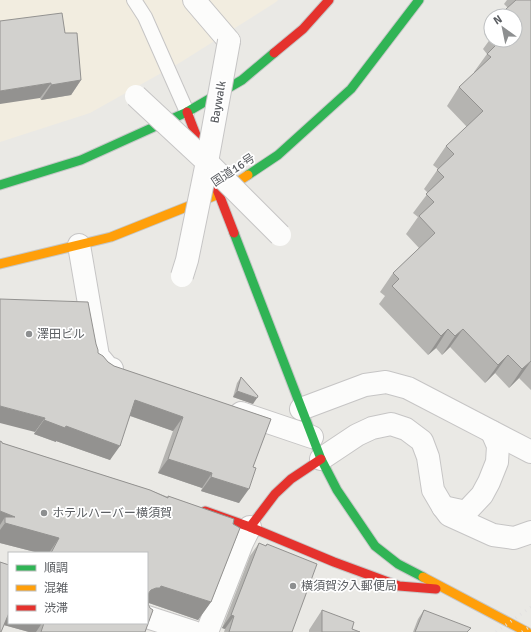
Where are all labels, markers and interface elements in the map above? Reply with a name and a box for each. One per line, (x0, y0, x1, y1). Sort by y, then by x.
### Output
north arrow (483, 8, 523, 48)
text: N (491, 12, 505, 28)
street label: Baywalk (207, 80, 230, 125)
street label: 国道16号 (209, 151, 258, 190)
place label: 澤田ビル (37, 327, 85, 342)
marker: 澤田ビル (24, 329, 34, 339)
place label: ホテルハーバー横須賀 (52, 506, 172, 521)
marker: ホテルハーバー横須賀 (39, 508, 49, 518)
legend (8, 552, 148, 624)
text: 順調 (44, 561, 68, 576)
place label: 横須賀汐入郵便局 (301, 579, 397, 594)
text: 混雑 (44, 581, 68, 596)
marker: 横須賀汐入郵便局 (288, 581, 298, 591)
text: 渋滞 (44, 601, 68, 616)

